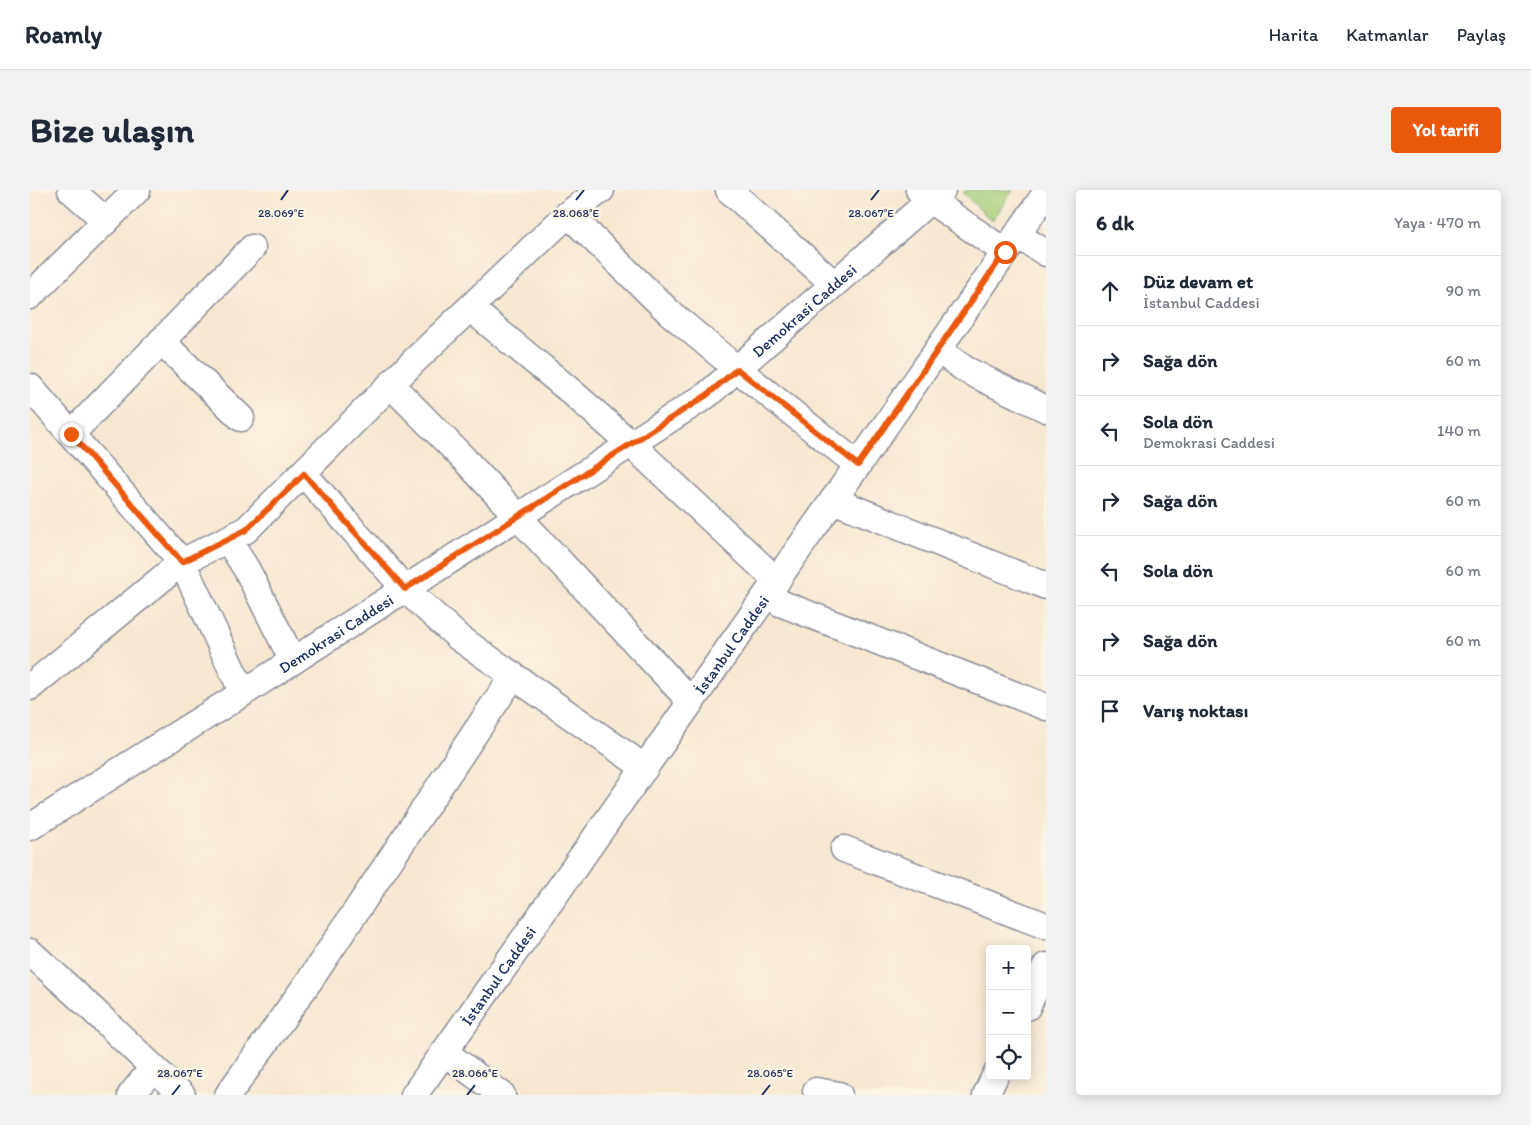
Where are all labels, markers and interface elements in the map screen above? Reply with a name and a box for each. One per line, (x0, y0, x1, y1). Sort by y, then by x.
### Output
text: Roamly (25, 20, 102, 49)
text: Harita (1269, 24, 1318, 46)
text: Katmanlar (1346, 24, 1429, 46)
text: Paylaş (1457, 24, 1506, 46)
button: Yol tarifi (1391, 107, 1501, 153)
text: Bize ulaşın (30, 109, 194, 151)
text: 28.069°E (258, 206, 304, 220)
text: 28.068°E (553, 206, 600, 220)
text: 28.067°E (848, 206, 894, 220)
text: 6 dk (1096, 210, 1134, 235)
text: Yaya · 470 m (1394, 213, 1481, 232)
route start (994, 241, 1017, 264)
street label: Demokrasi Caddesi (748, 260, 860, 361)
text: Düz devam et (1143, 270, 1253, 293)
icon: ahead (1096, 277, 1124, 305)
text: 90 m (1446, 281, 1481, 300)
text: İstanbul Caddesi (1143, 293, 1260, 312)
icon: right (1096, 347, 1124, 375)
text: Sağa dön (1143, 349, 1217, 372)
text: 60 m (1446, 351, 1481, 370)
text: Sola dön (1143, 410, 1213, 433)
icon: left (1096, 417, 1124, 445)
text: 140 m (1437, 421, 1481, 440)
route end (60, 423, 83, 446)
text: Demokrasi Caddesi (1143, 433, 1275, 452)
icon: right (1096, 487, 1124, 515)
text: Sağa dön (1143, 489, 1217, 512)
text: 60 m (1446, 491, 1481, 510)
icon: left (1096, 557, 1124, 585)
text: Sola dön (1143, 559, 1213, 582)
text: 60 m (1446, 561, 1481, 580)
street label: Demokrasi Caddesi (275, 590, 396, 677)
street label: İstanbul Caddesi (690, 591, 773, 698)
icon: right (1096, 627, 1124, 655)
text: Sağa dön (1143, 629, 1217, 652)
text: 60 m (1446, 631, 1481, 650)
icon: arrive (1096, 697, 1124, 725)
text: Varış noktası (1143, 699, 1248, 722)
street label: İstanbul Caddesi (457, 922, 539, 1029)
map controls (986, 945, 1031, 1080)
button: + (986, 945, 1031, 990)
button: − (986, 990, 1031, 1035)
button: locate (986, 1035, 1031, 1080)
text: 28.067°E (157, 1066, 203, 1080)
text: 28.066°E (452, 1066, 498, 1080)
text: 28.065°E (747, 1066, 793, 1080)

